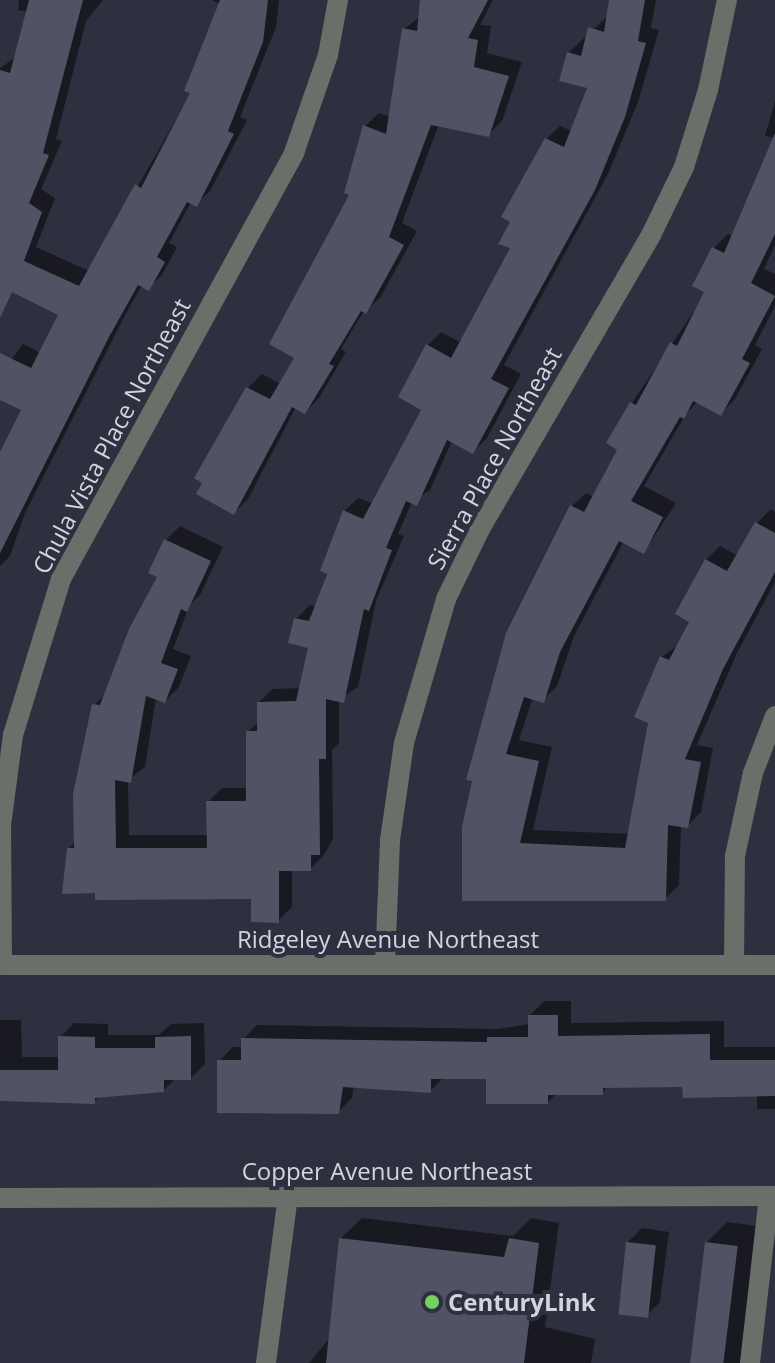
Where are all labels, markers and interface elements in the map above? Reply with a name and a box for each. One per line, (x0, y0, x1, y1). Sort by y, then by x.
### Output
street label: Chula Vista Place Northeast (26, 293, 196, 579)
street label: Sierra Place Northeast (421, 342, 567, 574)
street label: Ridgeley Avenue Northeast (237, 925, 539, 953)
street label: Copper Avenue Northeast (242, 1157, 532, 1185)
place label: CenturyLink (448, 1288, 596, 1316)
marker: CenturyLink (423, 1293, 441, 1311)

